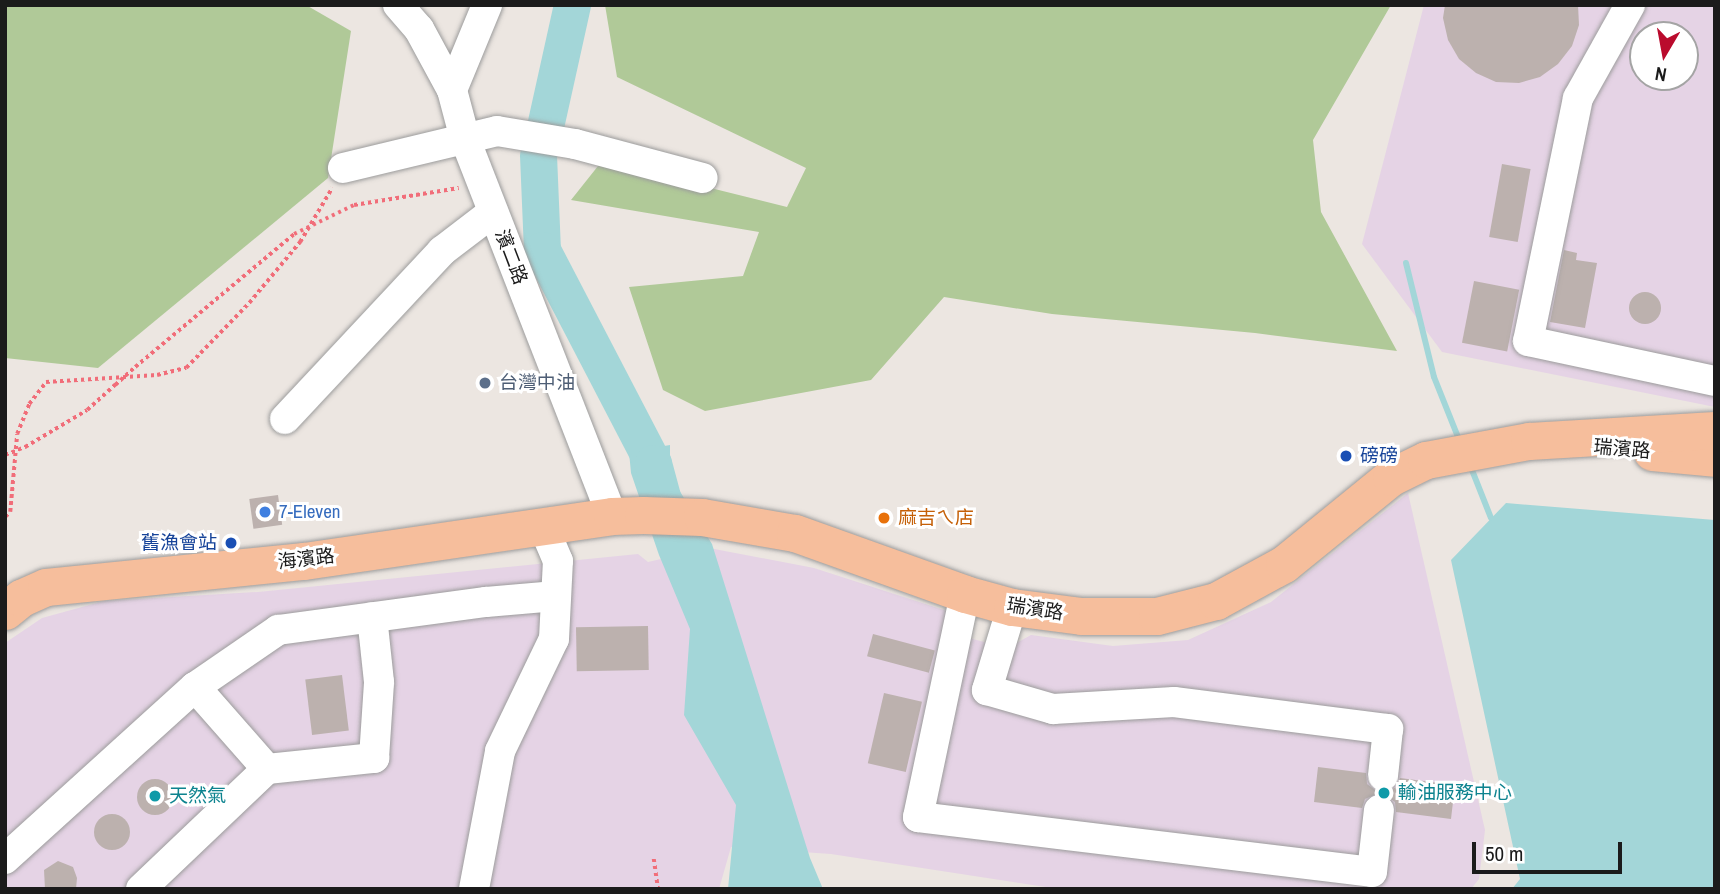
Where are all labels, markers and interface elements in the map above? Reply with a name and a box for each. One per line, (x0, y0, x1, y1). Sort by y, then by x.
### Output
north arrow (1629, 21, 1699, 91)
text: N (1653, 61, 1668, 88)
street label: 濱二路 (490, 226, 532, 288)
place label: 台灣中油 (499, 372, 575, 394)
marker: 台灣中油 (477, 375, 493, 391)
street label: 瑞濱路 (1593, 435, 1651, 463)
place label: 磅磅 (1360, 445, 1398, 467)
marker: 磅磅 (1338, 448, 1354, 464)
place label: 7-Eleven (279, 501, 340, 523)
marker: 7-Eleven (257, 504, 273, 520)
place label: 麻吉ㄟ店 (898, 507, 974, 529)
marker: 麻吉ㄟ店 (876, 510, 892, 526)
place label: 舊漁會站 (141, 532, 217, 554)
marker: 舊漁會站 (223, 535, 239, 551)
street label: 海濱路 (276, 544, 336, 574)
street label: 瑞濱路 (1005, 593, 1065, 625)
place label: 輸油服務中心 (1398, 782, 1512, 804)
place label: 天然氣 (169, 785, 226, 807)
marker: 輸油服務中心 (1376, 785, 1392, 801)
marker: 天然氣 (147, 788, 163, 804)
scale bar (1475, 828, 1626, 872)
text: 50 m (1485, 839, 1523, 868)

